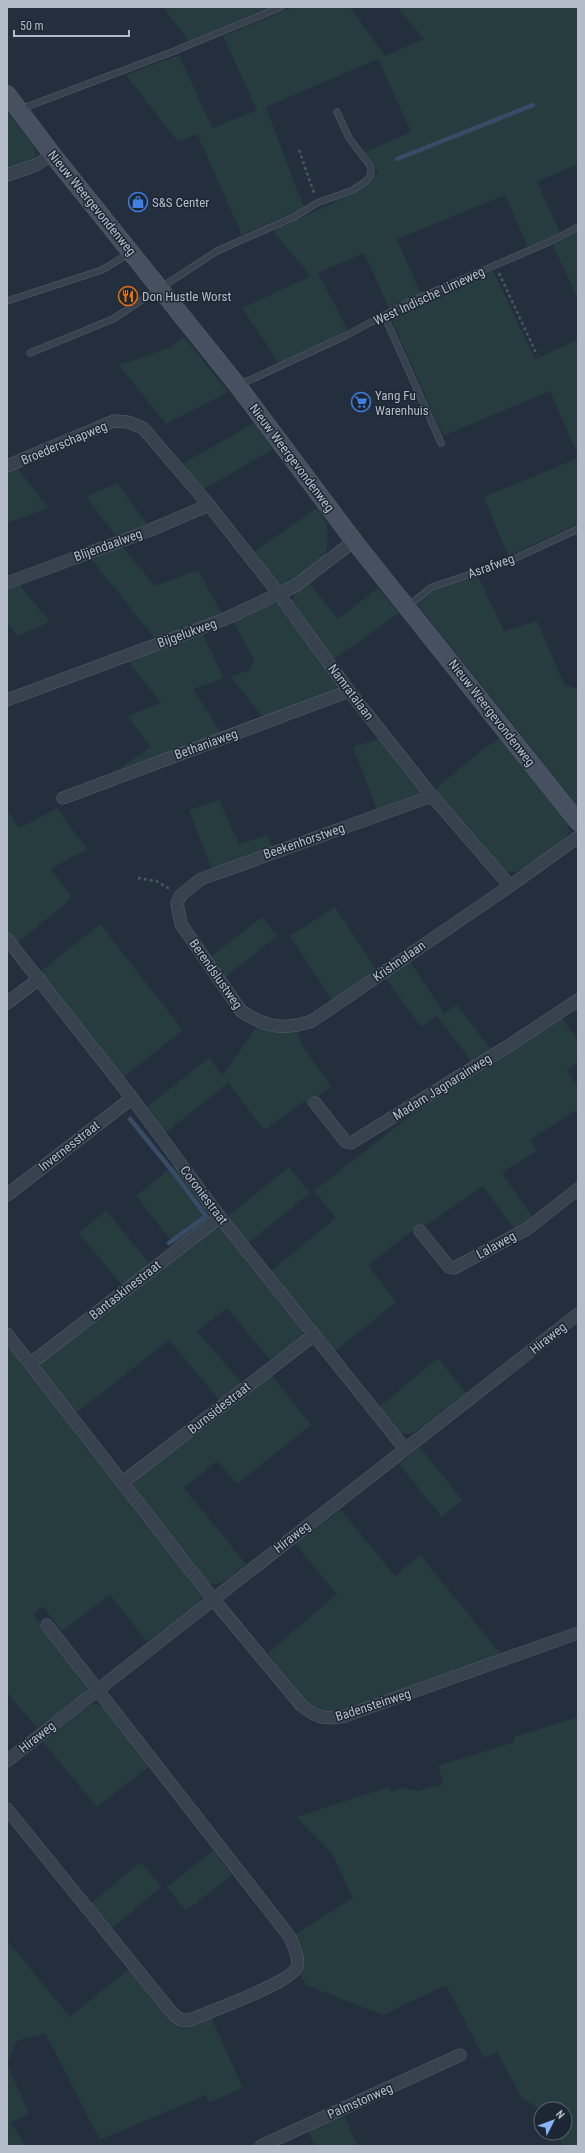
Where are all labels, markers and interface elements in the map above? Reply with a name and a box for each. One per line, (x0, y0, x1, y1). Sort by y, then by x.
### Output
scale bar (14, 12, 129, 38)
text: 50 m (20, 19, 44, 33)
street label: Nieuw Weergevondenweg (45, 147, 139, 259)
shop icon: S&S Center (127, 191, 149, 213)
place label: S&S Center (152, 195, 209, 210)
street label: West Indische Limeweg (371, 264, 487, 328)
restaurant icon: Don Hustle Worst (117, 285, 139, 307)
place label: Don Hustle Worst (142, 289, 232, 304)
place label: Yang Fu Warenhuis (375, 388, 429, 418)
supermarket icon: Yang Fu Warenhuis (350, 391, 372, 413)
street label: Nieuw Weergevondenweg (247, 401, 337, 515)
street label: Broederschapweg (19, 418, 109, 468)
street label: Blijendaalweg (72, 526, 144, 564)
street label: Asrafweg (466, 551, 516, 581)
street label: Bijgelukweg (155, 615, 219, 651)
street label: Nieuw Weergevondenweg (446, 657, 538, 769)
street label: Namratalaan (325, 661, 377, 723)
street label: Bethaniaweg (172, 726, 240, 762)
street label: Beekenhorstweg (261, 820, 347, 862)
street label: Berendslustweg (186, 936, 246, 1012)
street label: Krishnalaan (370, 938, 428, 984)
street label: Madam Jagnarainweg (390, 1051, 494, 1123)
street label: Invernesstraat (36, 1117, 103, 1174)
street label: Coroniestraat (177, 1163, 231, 1227)
street label: Lalaweg (474, 1228, 518, 1262)
street label: Bantaskinestraat (86, 1257, 164, 1323)
street label: Hiraweg (527, 1319, 569, 1357)
street label: Burnsidestraat (185, 1379, 253, 1437)
street label: Hiraweg (271, 1518, 313, 1556)
street label: Badensteinweg (333, 1686, 413, 1724)
street label: Hiraweg (16, 1718, 58, 1756)
street label: Palmstonweg (325, 2080, 395, 2122)
north arrow (533, 2101, 573, 2141)
text: N (553, 2108, 567, 2122)

